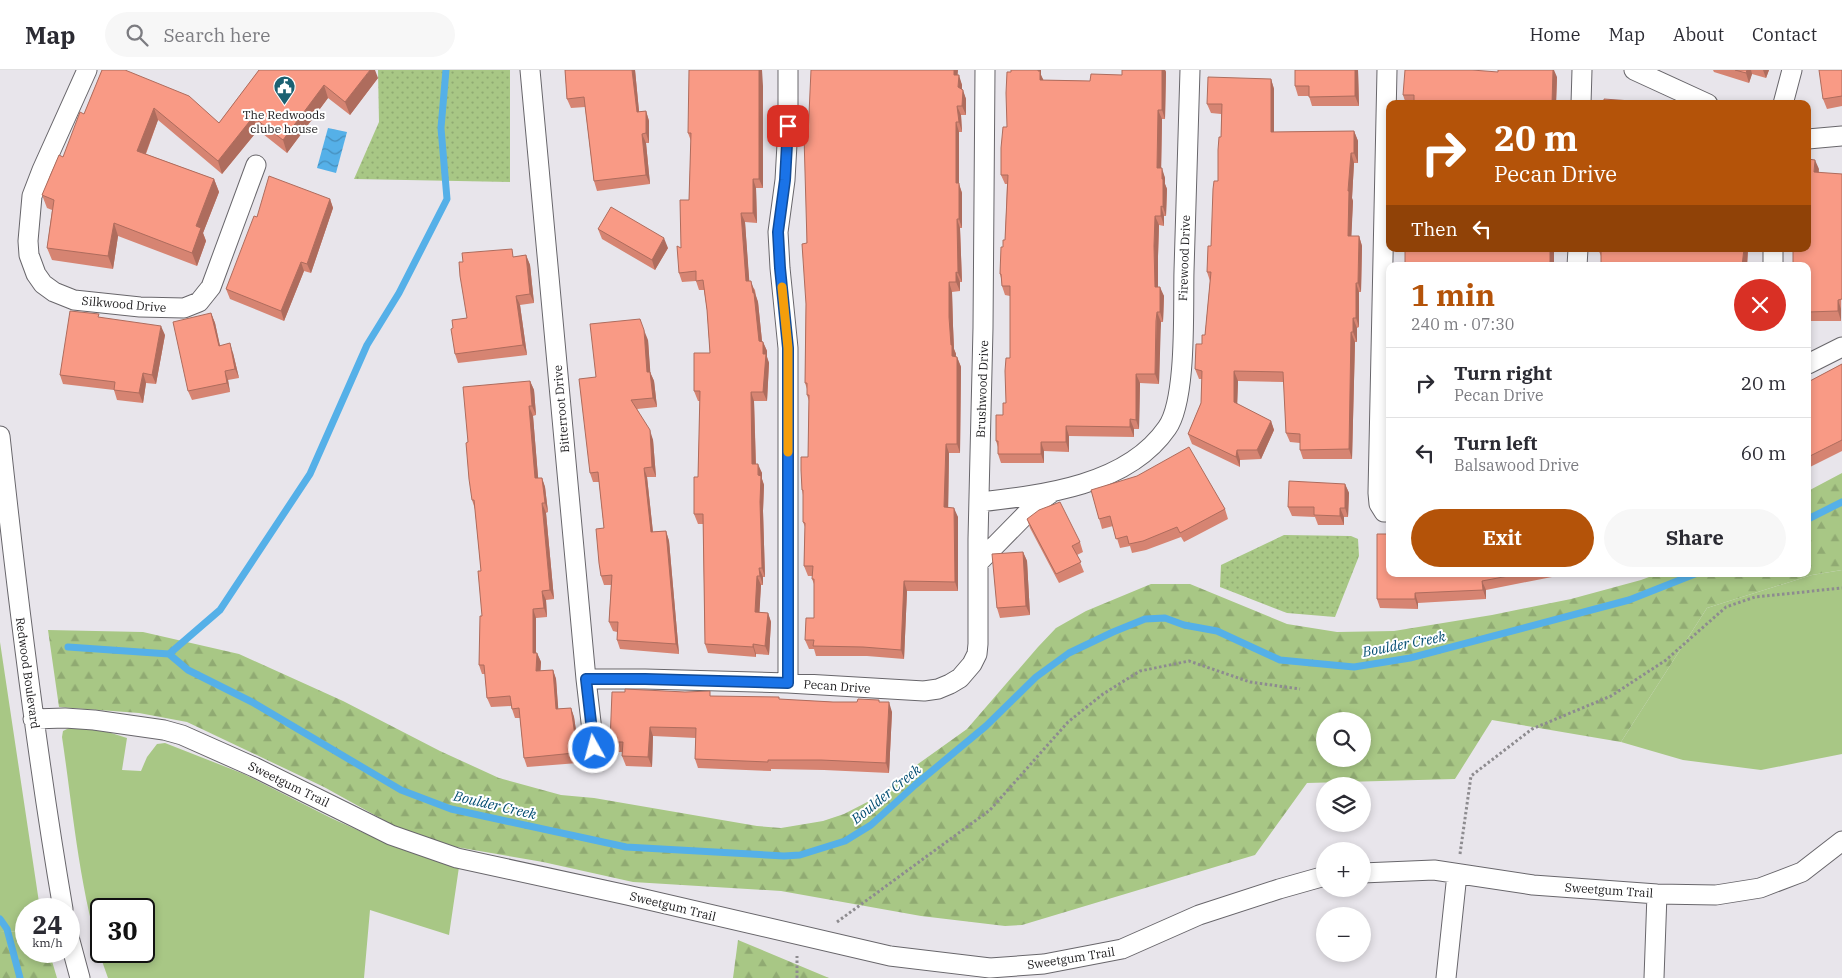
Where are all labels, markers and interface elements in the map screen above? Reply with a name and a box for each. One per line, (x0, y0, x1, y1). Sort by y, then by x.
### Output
search box (105, 12, 455, 57)
text: Map (25, 19, 75, 51)
icon: search (123, 21, 151, 49)
text: Search here (163, 23, 270, 47)
text: Home (1529, 23, 1581, 46)
text: Map (1609, 23, 1645, 46)
text: About (1673, 23, 1724, 46)
text: Contact (1752, 23, 1817, 46)
public building icon: The Redwoods clube house (272, 75, 296, 106)
pin (767, 105, 809, 147)
place label: The Redwoods clube house (243, 107, 325, 136)
icon: arrive (774, 112, 802, 140)
text: 20 m (1494, 115, 1578, 161)
icon: right (1411, 120, 1476, 185)
text: Pecan Drive (1494, 159, 1617, 188)
street label: Firewood Drive (1175, 215, 1193, 301)
icon: left (1468, 215, 1496, 243)
text: Then (1411, 217, 1458, 241)
text: 1 min (1411, 275, 1495, 314)
button: close (1734, 279, 1786, 331)
street label: Silkwood Drive (81, 293, 167, 315)
text: 240 m · 07:30 (1411, 314, 1514, 334)
street label: Brushwood Drive (973, 340, 991, 438)
text: Turn right (1454, 361, 1552, 385)
street label: Bitterroot Drive (550, 364, 572, 454)
icon: right (1411, 369, 1439, 397)
text: 20 m (1741, 371, 1786, 395)
text: Pecan Drive (1454, 385, 1544, 405)
text: Turn left (1454, 431, 1537, 455)
icon: left (1411, 439, 1439, 467)
text: 60 m (1741, 441, 1786, 465)
text: Balsawood Drive (1454, 455, 1579, 475)
button: Exit (1411, 509, 1594, 567)
button: Share (1604, 509, 1786, 567)
street label: Redwood Boulevard (13, 616, 43, 730)
water label: Boulder Creek (1360, 627, 1448, 661)
street label: Pecan Drive (803, 676, 871, 696)
map controls (1316, 712, 1371, 962)
button: search (1316, 712, 1371, 767)
position arrow (567, 721, 619, 773)
street label: Sweetgum Trail (246, 758, 332, 810)
water label: Boulder Creek (847, 760, 925, 828)
button: layers (1316, 777, 1371, 832)
water label: Boulder Creek (451, 787, 539, 823)
button: + (1316, 842, 1371, 897)
street label: Sweetgum Trail (1564, 879, 1654, 901)
street label: Sweetgum Trail (628, 888, 718, 924)
speed limit sign: 30 (90, 898, 155, 963)
button: − (1316, 907, 1371, 962)
text: 24 (32, 908, 63, 941)
text: km/h (32, 935, 63, 950)
street label: Sweetgum Trail (1026, 944, 1116, 972)

